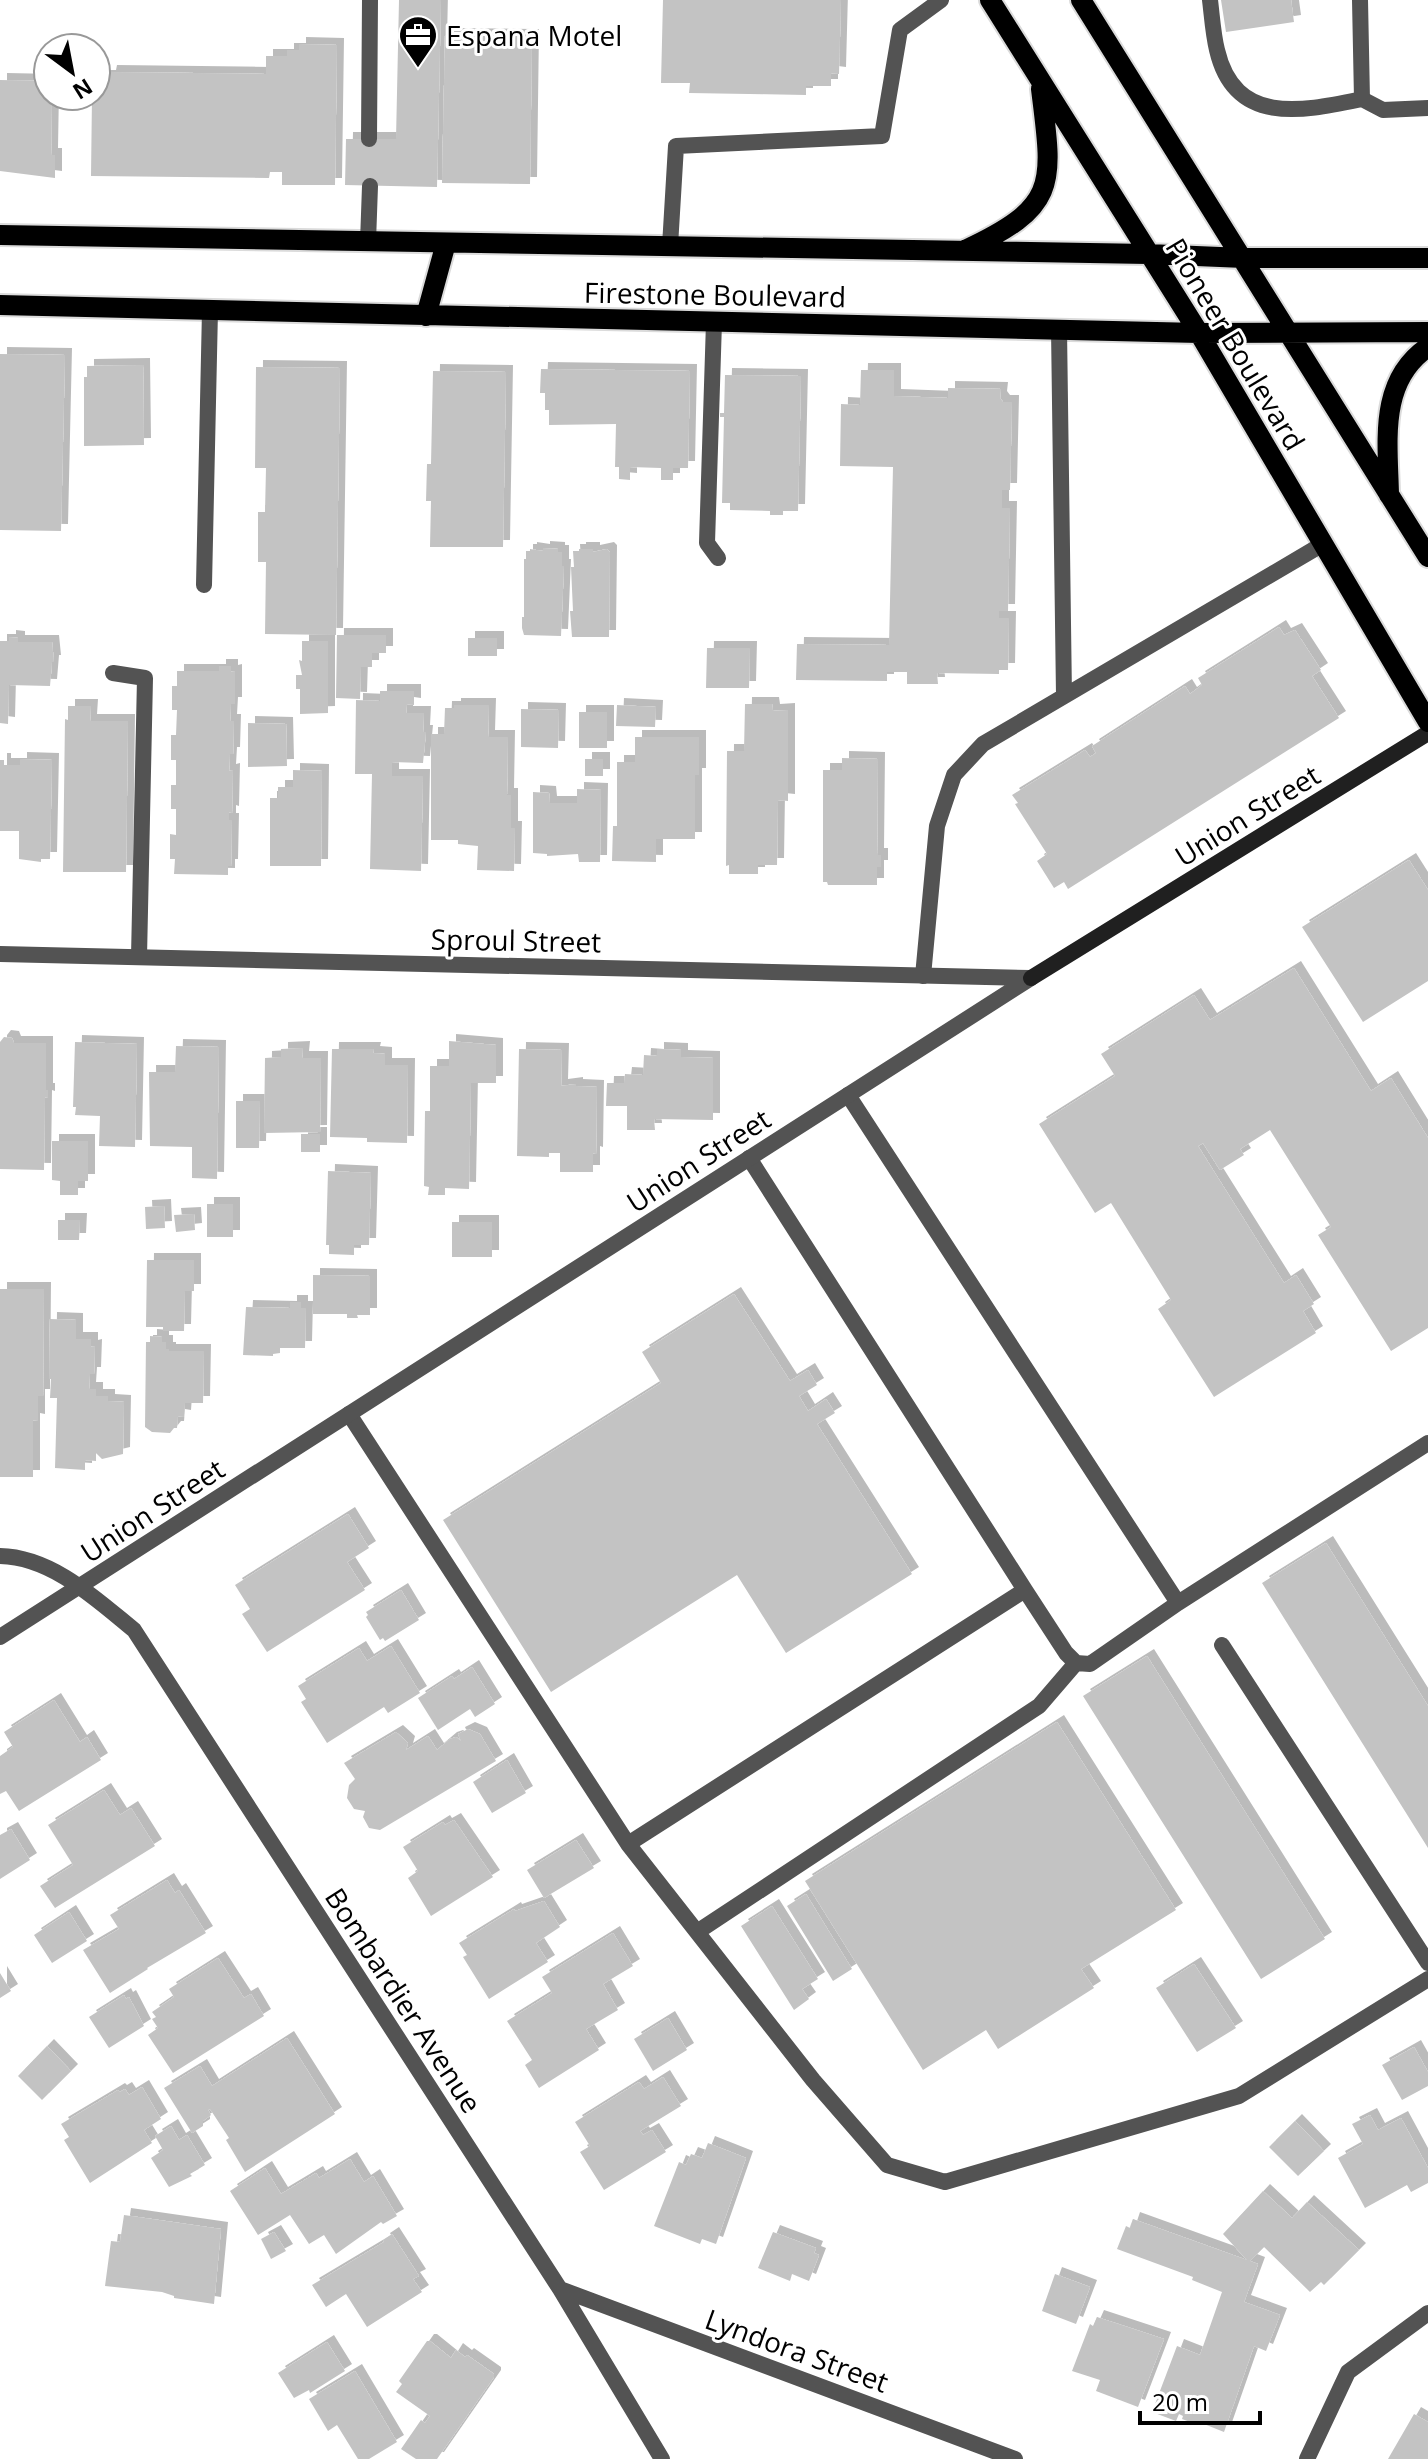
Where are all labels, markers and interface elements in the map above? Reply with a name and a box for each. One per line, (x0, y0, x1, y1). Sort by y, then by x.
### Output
office icon: Espana Motel (397, 14, 439, 69)
place label: Espana Motel (446, 16, 622, 54)
north arrow (32, 32, 112, 112)
text: N (68, 72, 99, 107)
street label: Pioneer Boulevard (1158, 231, 1314, 457)
street label: Firestone Boulevard (584, 273, 846, 315)
street label: Union Street (1167, 755, 1327, 875)
street label: Sproul Street (430, 920, 602, 960)
street label: Union Street (619, 1099, 777, 1221)
street label: Union Street (73, 1449, 231, 1571)
street label: Bombardier Avenue (317, 1880, 491, 2120)
street label: Lyndora Street (700, 2299, 894, 2401)
scale bar (1140, 2375, 1260, 2425)
text: 20 m (1152, 2385, 1208, 2418)

